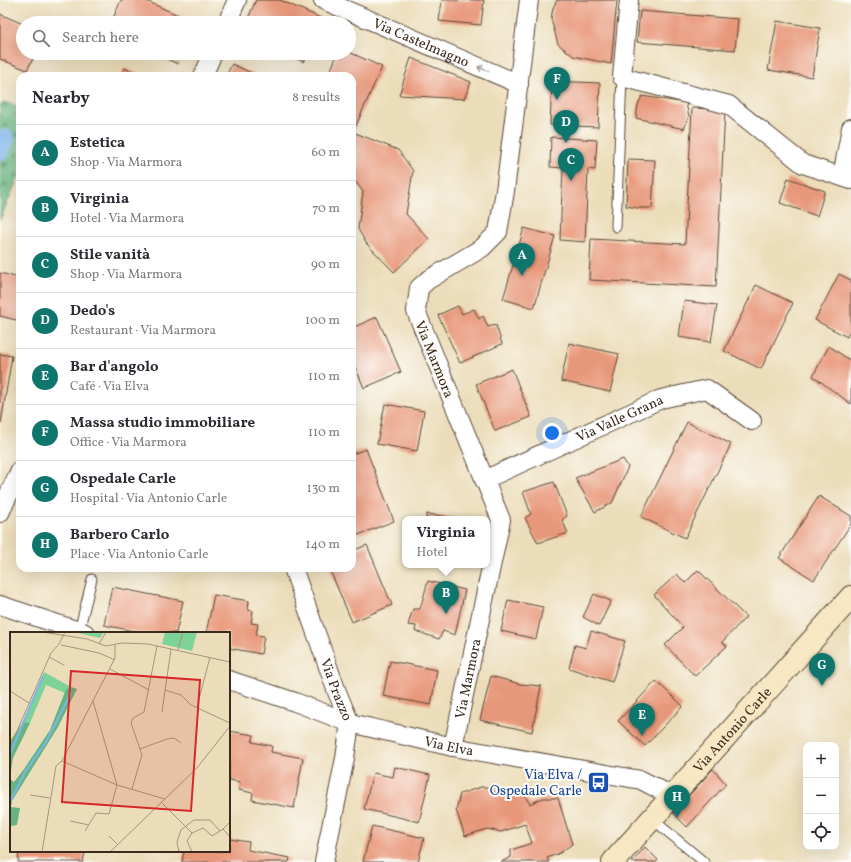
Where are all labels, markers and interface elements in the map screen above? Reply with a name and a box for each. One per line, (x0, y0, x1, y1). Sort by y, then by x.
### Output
street label: Via Castelmagno (370, 15, 472, 73)
search box (16, 16, 356, 60)
icon: search (30, 27, 52, 49)
text: Search here (62, 28, 139, 49)
one-way arrow (478, 64, 490, 72)
pin: F (544, 67, 570, 100)
text: Nearby (32, 87, 90, 110)
text: 8 results (292, 89, 340, 107)
pin: D (553, 110, 579, 143)
text: Estetica (70, 133, 125, 154)
text: A (40, 144, 50, 162)
text: 60 m (312, 144, 340, 162)
pin: C (558, 148, 584, 181)
text: Shop · Via Marmora (70, 154, 182, 172)
text: Virginia (70, 189, 129, 210)
text: B (41, 200, 49, 218)
text: 70 m (312, 200, 340, 218)
text: Hotel · Via Marmora (70, 210, 184, 228)
pin: A (509, 243, 535, 276)
text: Stile vanità (70, 245, 150, 266)
text: C (41, 256, 49, 274)
text: 90 m (311, 256, 340, 274)
text: Shop · Via Marmora (70, 266, 182, 284)
text: Dedo's (70, 301, 115, 322)
text: D (40, 312, 50, 330)
text: 100 m (305, 312, 340, 330)
street label: Via Marmora (410, 318, 458, 401)
text: Restaurant · Via Marmora (70, 322, 216, 340)
text: Bar d'angolo (70, 357, 159, 378)
text: E (41, 368, 49, 386)
text: 110 m (308, 368, 340, 386)
text: Café · Via Elva (70, 378, 149, 396)
street label: Via Valle Grana (573, 391, 667, 448)
text: Massa studio immobiliare (70, 413, 255, 434)
your location (542, 423, 562, 443)
text: F (41, 424, 49, 442)
text: 110 m (308, 424, 340, 442)
text: Office · Via Marmora (70, 434, 187, 452)
text: Ospedale Carle (70, 469, 176, 490)
text: G (40, 480, 50, 498)
text: 130 m (307, 480, 340, 498)
text: Hospital · Via Antonio Carle (70, 490, 227, 508)
popup (402, 516, 490, 568)
text: Virginia (416, 523, 476, 544)
text: Barbero Carlo (70, 525, 169, 546)
text: H (40, 536, 50, 554)
text: 140 m (306, 536, 340, 554)
text: Hotel (416, 544, 448, 562)
text: Place · Via Antonio Carle (70, 546, 208, 564)
pin: B (433, 581, 459, 614)
inset map (10, 632, 230, 852)
street label: Via Marmora (451, 637, 487, 721)
pin: G (809, 653, 835, 686)
street label: Via Prazzo (315, 656, 356, 724)
street label: Via Antonio Carle (690, 683, 777, 777)
pin: E (629, 703, 655, 736)
street label: Via Elva (422, 733, 475, 761)
map controls (803, 742, 839, 850)
button: + (803, 742, 839, 778)
place label: Via Elva / Ospedale Carle (490, 766, 582, 801)
bus stop icon: Via Elva / Ospedale Carle (585, 769, 611, 795)
button: − (803, 778, 839, 814)
pin: H (664, 785, 690, 818)
button: locate (803, 814, 839, 850)

